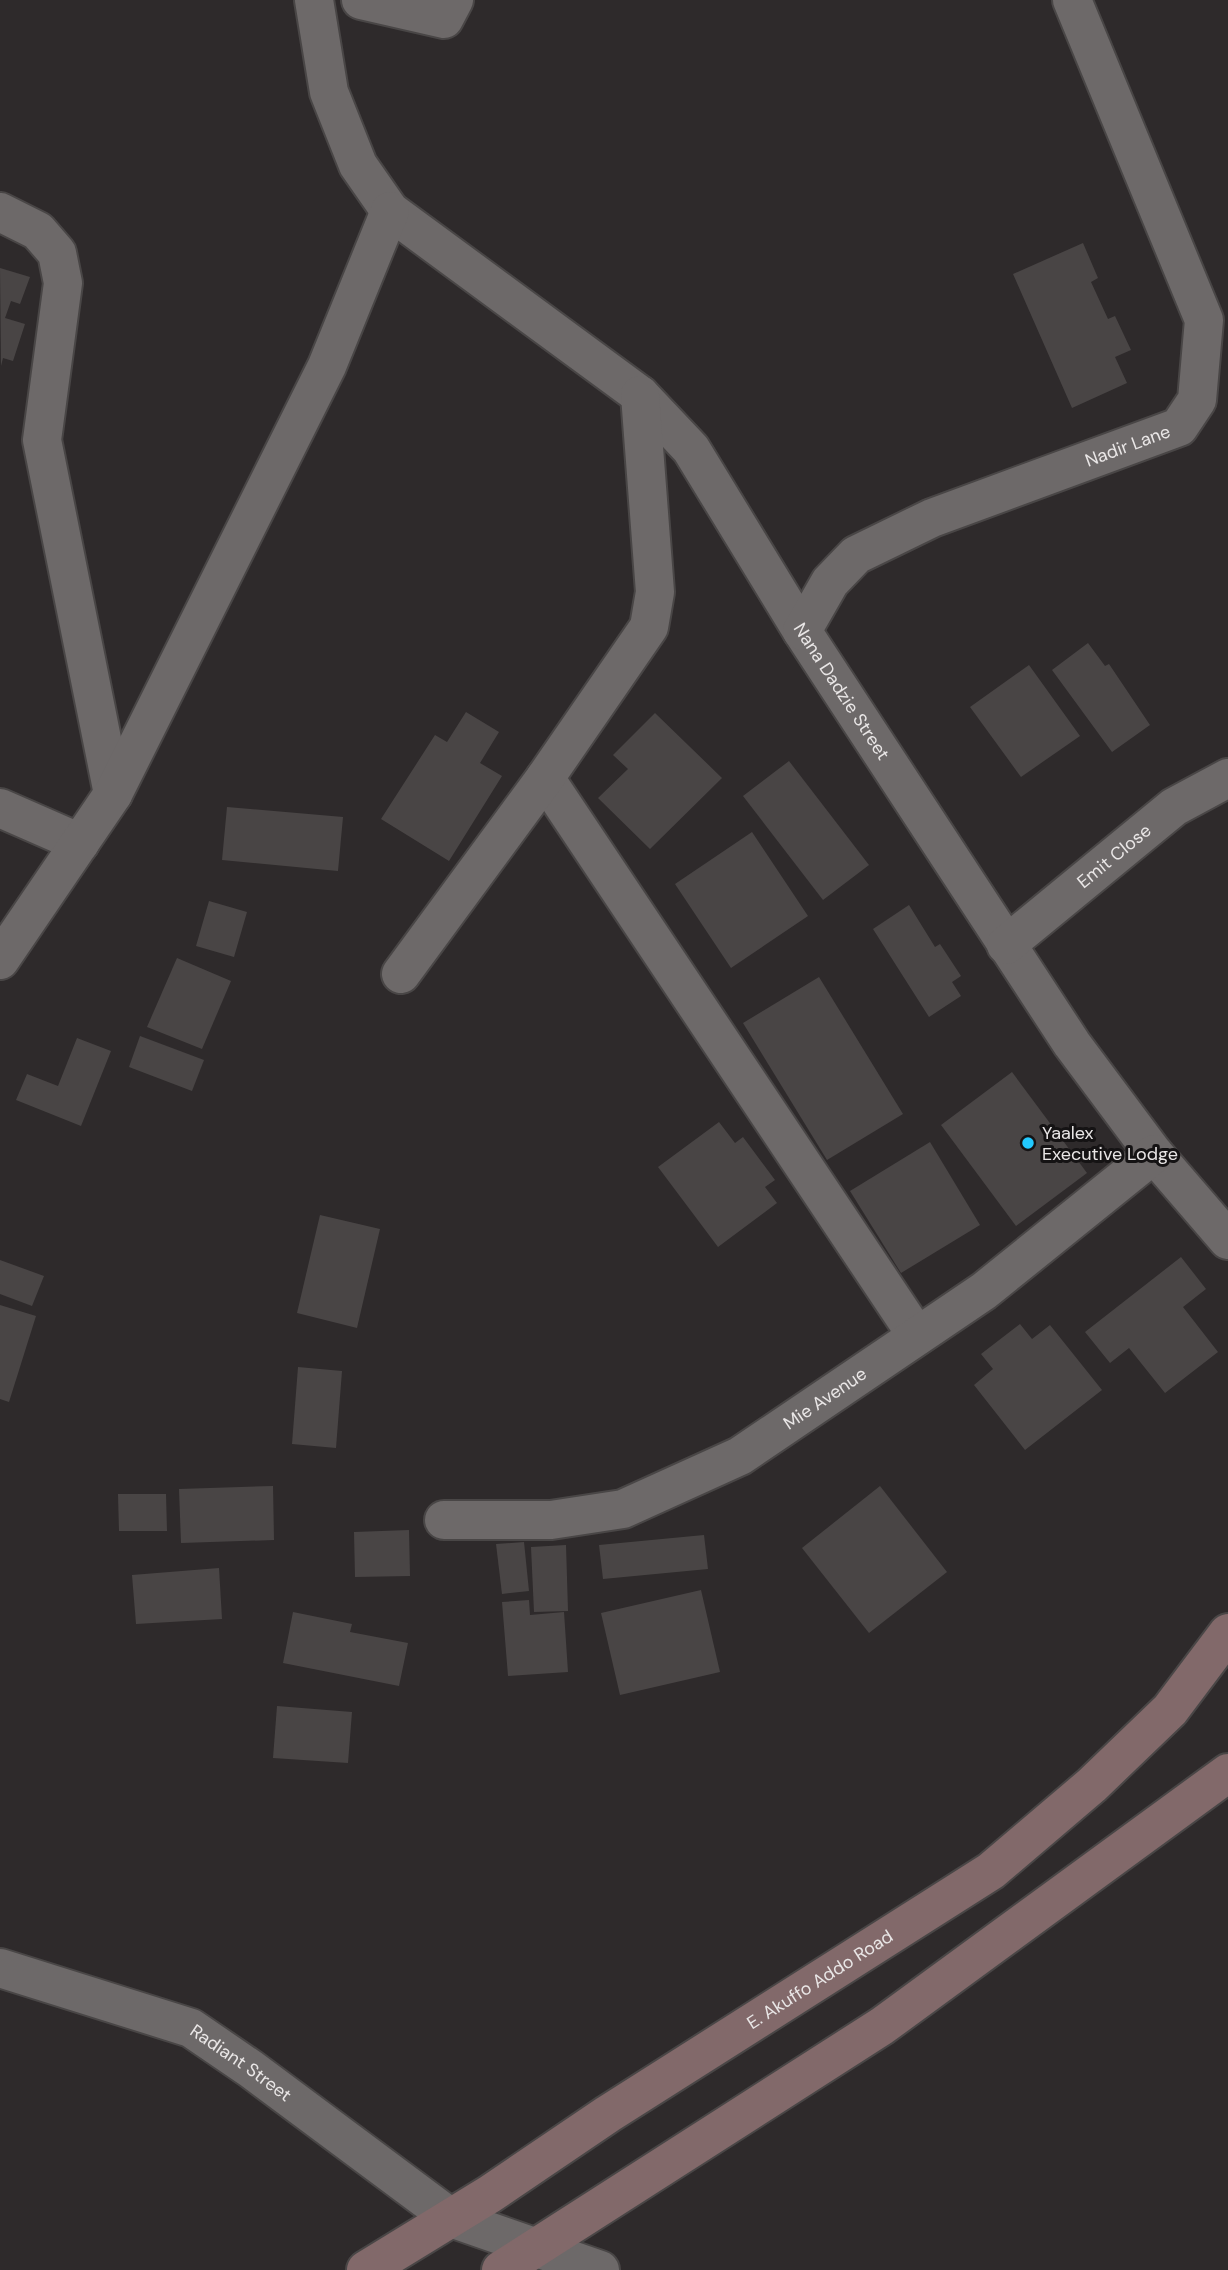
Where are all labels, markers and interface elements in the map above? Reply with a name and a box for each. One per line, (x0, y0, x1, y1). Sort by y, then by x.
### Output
street label: Nadir Lane (1082, 419, 1174, 473)
street label: Nana Dadzie Street (788, 618, 895, 765)
street label: Emit Close (1072, 819, 1156, 894)
place label: Yaalex Executive Lodge (1042, 1121, 1178, 1166)
marker: Yaalex Executive Lodge (1020, 1135, 1036, 1151)
street label: Mie Avenue (779, 1362, 871, 1435)
street label: E. Akuffo Addo Road (742, 1924, 898, 2035)
street label: Radiant Street (185, 2019, 296, 2107)

